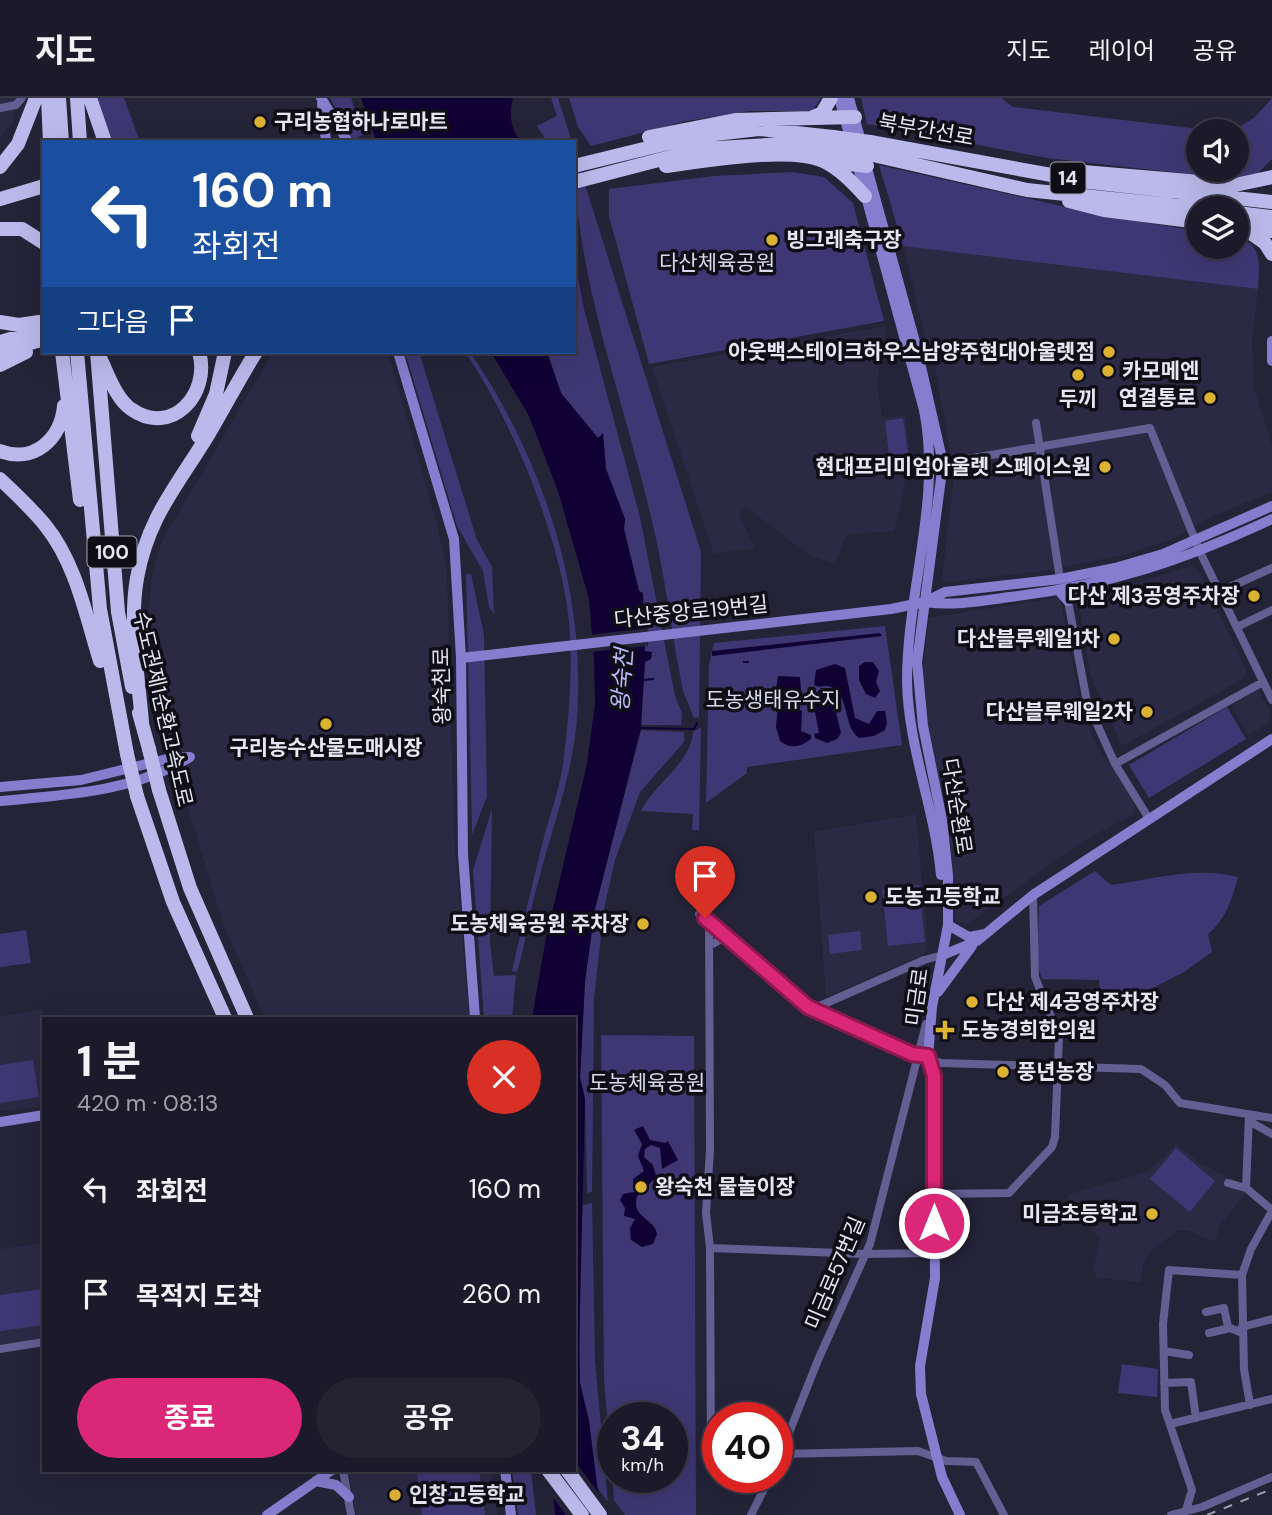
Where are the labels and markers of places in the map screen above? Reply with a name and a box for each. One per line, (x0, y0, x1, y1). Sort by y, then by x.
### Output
place label: 구리농협하나로마트 (274, 108, 448, 136)
marker: 구리농협하나로마트 (252, 114, 268, 130)
place label: 빙그레축구장 (786, 226, 902, 254)
marker: 빙그레축구장 (764, 232, 780, 248)
place label: 아웃백스테이크하우스남양주현대아울렛점 (728, 338, 1095, 366)
marker: 아웃백스테이크하우스남양주현대아울렛점 (1101, 344, 1117, 360)
place label: 카모메엔 (1122, 357, 1199, 385)
marker: 카모메엔 (1100, 363, 1116, 379)
marker: 두끼 (1070, 367, 1086, 383)
place label: 연결통로 (1119, 384, 1196, 412)
place label: 두끼 (1059, 385, 1097, 413)
marker: 연결통로 (1202, 390, 1218, 406)
place label: 현대프리미엄아울렛 스페이스원 (816, 453, 1091, 481)
marker: 현대프리미엄아울렛 스페이스원 (1097, 459, 1113, 475)
place label: 다산 제3공영주차장 (1068, 582, 1240, 610)
marker: 다산 제3공영주차장 (1246, 588, 1262, 604)
place label: 다산블루웨일1차 (957, 625, 1100, 653)
marker: 다산블루웨일1차 (1106, 631, 1122, 647)
place label: 다산블루웨일2차 (986, 698, 1133, 726)
marker: 다산블루웨일2차 (1139, 704, 1155, 720)
marker: 구리농수산물도매시장 (318, 716, 334, 732)
place label: 구리농수산물도매시장 (229, 734, 423, 762)
pin (675, 846, 735, 918)
place label: 도농고등학교 (885, 883, 1001, 911)
marker: 도농고등학교 (863, 889, 879, 905)
place label: 도농체육공원 주차장 (450, 910, 629, 938)
marker: 도농체육공원 주차장 (635, 916, 651, 932)
place label: 다산 제4공영주차장 (986, 988, 1159, 1016)
marker: 다산 제4공영주차장 (964, 994, 980, 1010)
place label: 도농경희한의원 (961, 1016, 1096, 1044)
marker: 도농경희한의원 (935, 1020, 955, 1040)
place label: 풍년농장 (1017, 1058, 1094, 1086)
marker: 풍년농장 (995, 1064, 1011, 1080)
place label: 왕숙천 물놀이장 (655, 1173, 795, 1201)
marker: 왕숙천 물놀이장 (633, 1179, 649, 1195)
place label: 미금초등학교 (1022, 1200, 1138, 1228)
marker: 미금초등학교 (1144, 1206, 1160, 1222)
place label: 인창고등학교 (409, 1481, 525, 1509)
marker: 인창고등학교 (387, 1487, 403, 1503)

